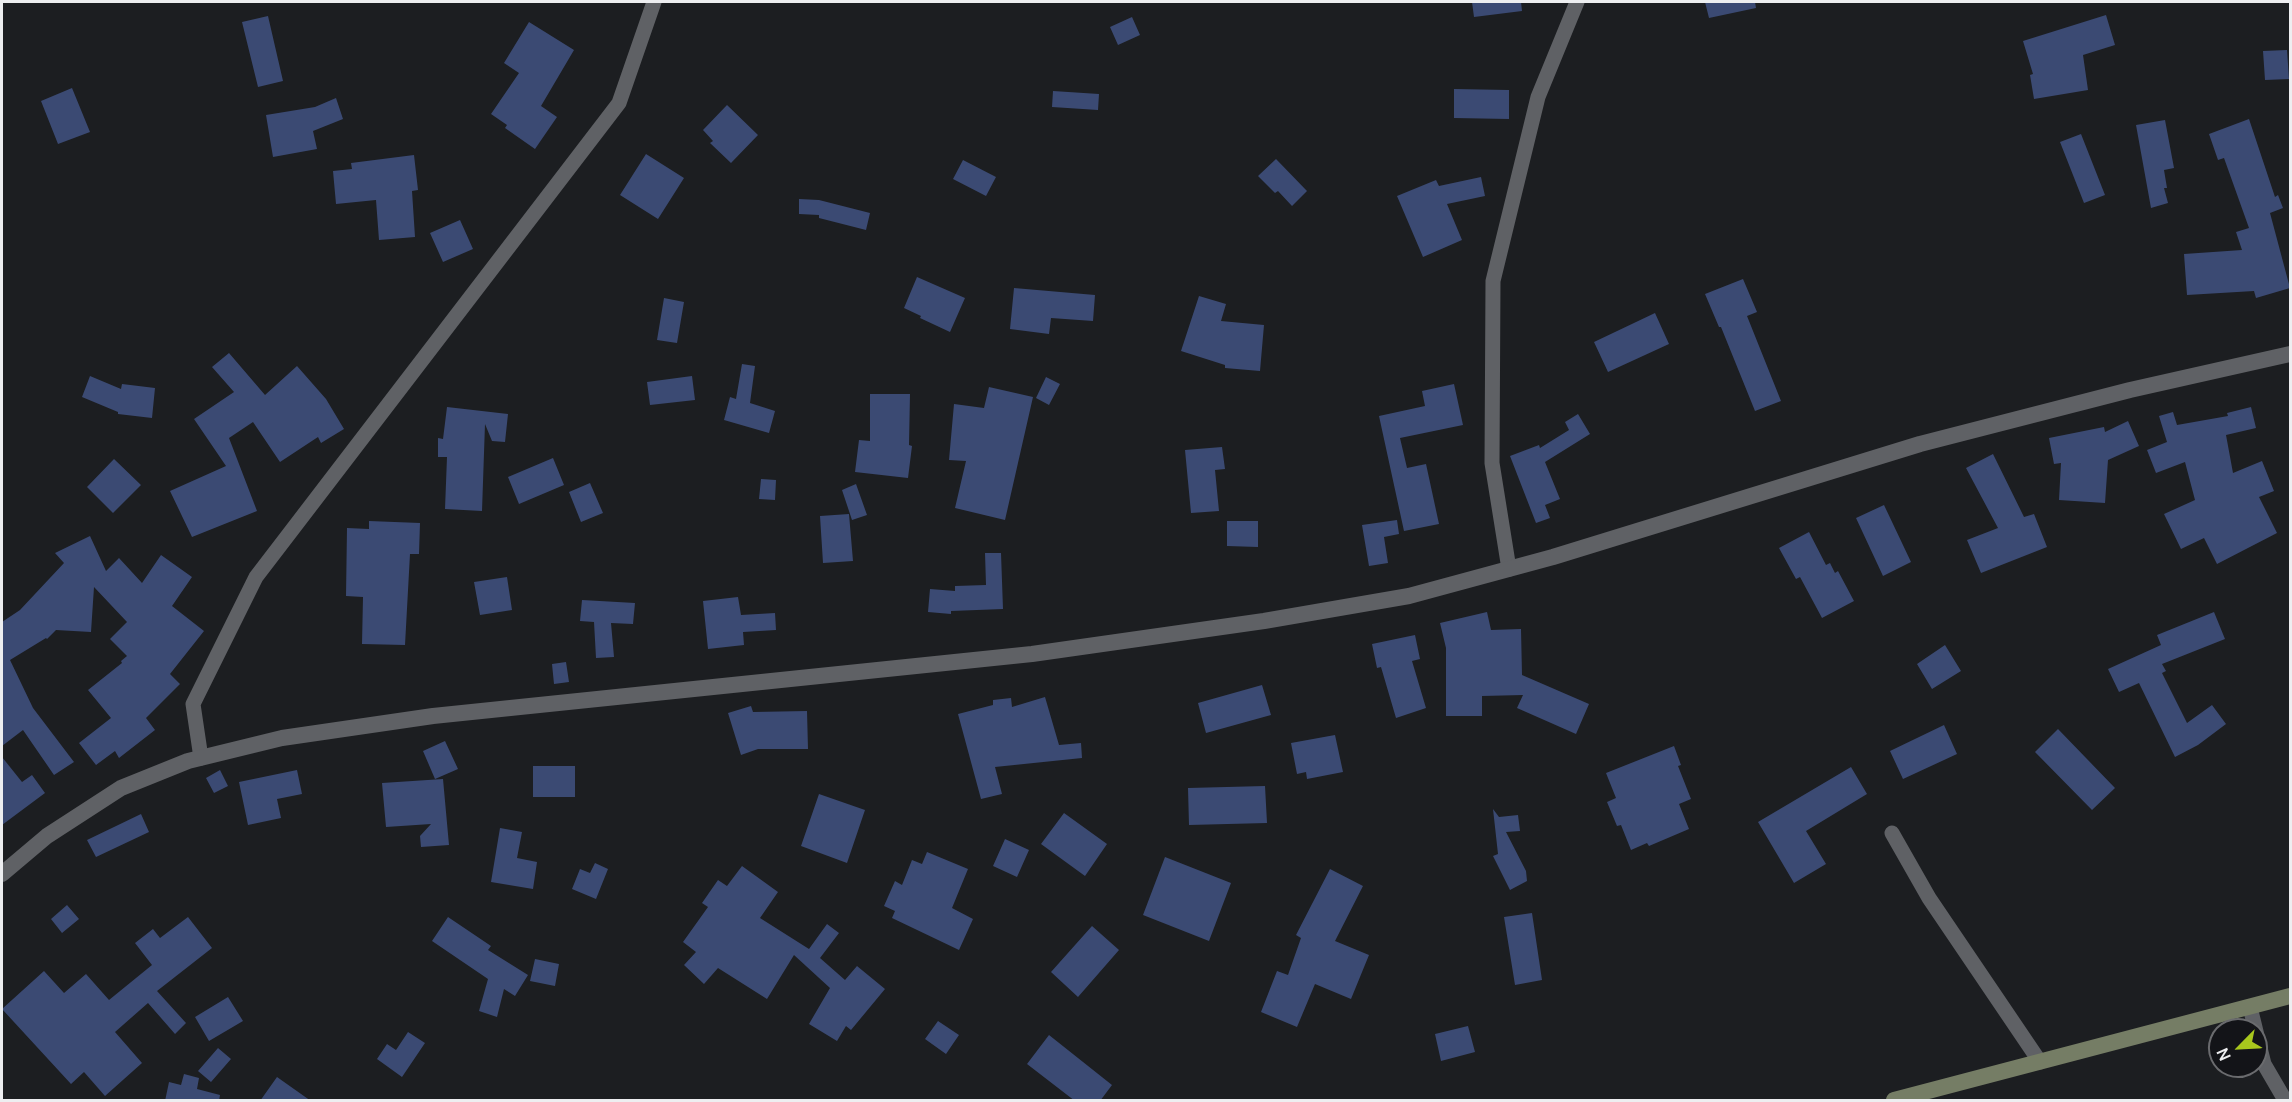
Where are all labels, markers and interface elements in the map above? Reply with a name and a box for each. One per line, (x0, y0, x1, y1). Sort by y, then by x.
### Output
north arrow (2208, 1018, 2268, 1078)
text: N (2211, 1045, 2236, 1064)

